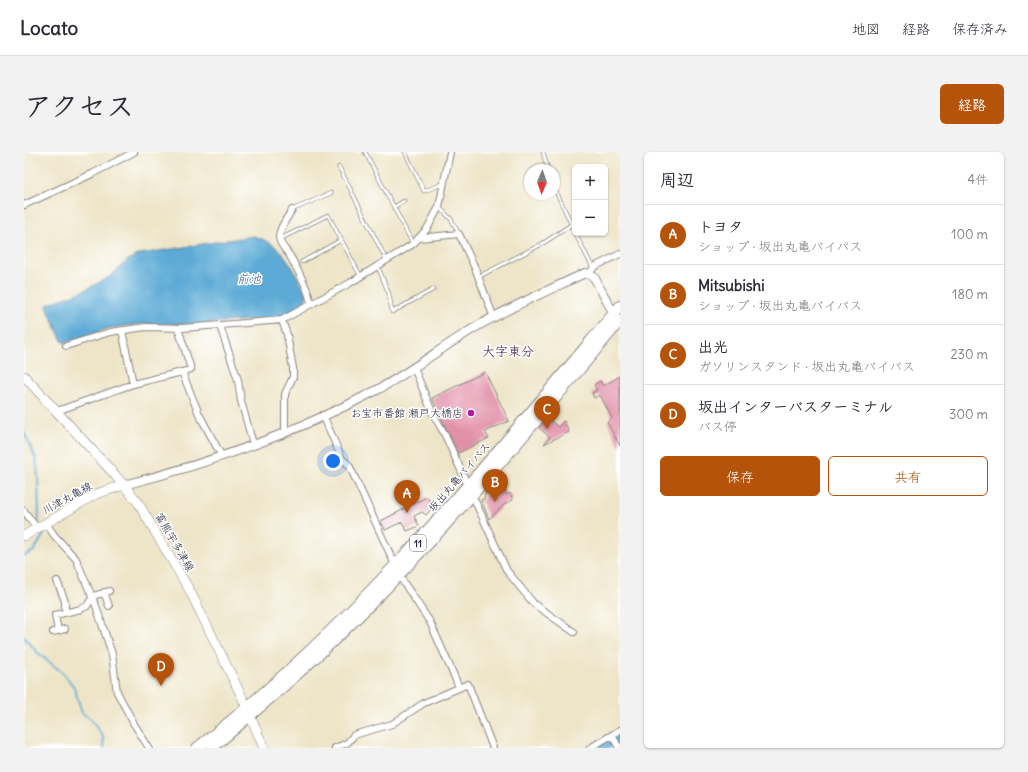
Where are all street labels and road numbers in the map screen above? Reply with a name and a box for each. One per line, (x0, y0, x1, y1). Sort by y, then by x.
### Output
street label: 坂出丸亀バイパス (425, 439, 493, 515)
street label: 川津丸亀線 (40, 479, 94, 517)
street label: 富熊宇多津線 (152, 510, 198, 574)
road number: 11 (410, 535, 426, 551)

